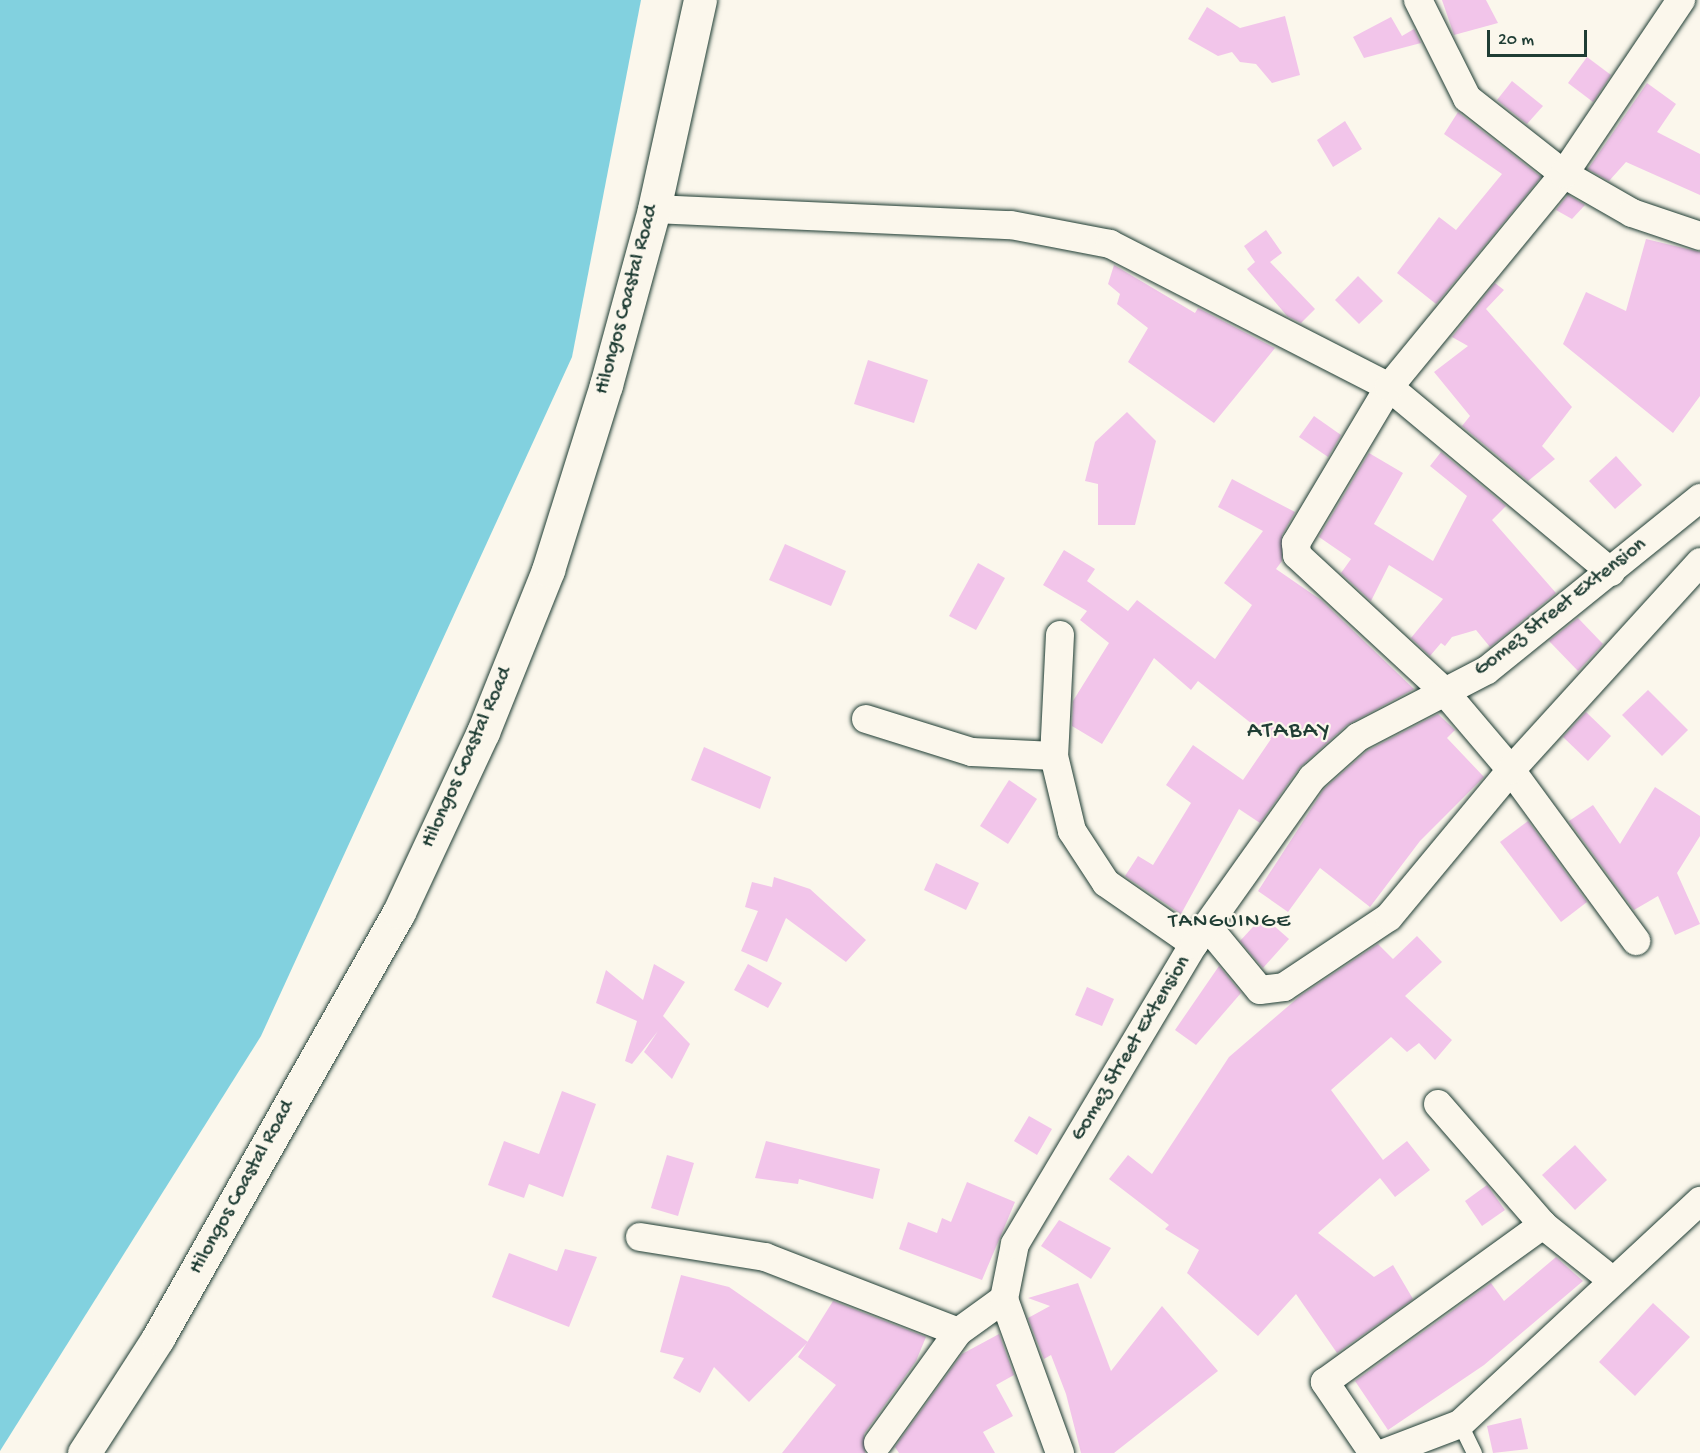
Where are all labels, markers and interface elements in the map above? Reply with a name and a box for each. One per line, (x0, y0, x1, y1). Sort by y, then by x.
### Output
scale bar (1490, 18, 1590, 56)
text: 20 m (1498, 30, 1534, 51)
street label: Hilongos Coastal Road (591, 203, 665, 397)
street label: Gomez Street Extension (1470, 533, 1652, 683)
street label: Hilongos Coastal Road (417, 664, 519, 852)
district label: ATABAY (1247, 718, 1331, 746)
district label: TANGUINGE (1168, 910, 1292, 936)
street label: Gomez Street Extension (1067, 952, 1197, 1146)
street label: Hilongos Coastal Road (185, 1097, 301, 1279)

